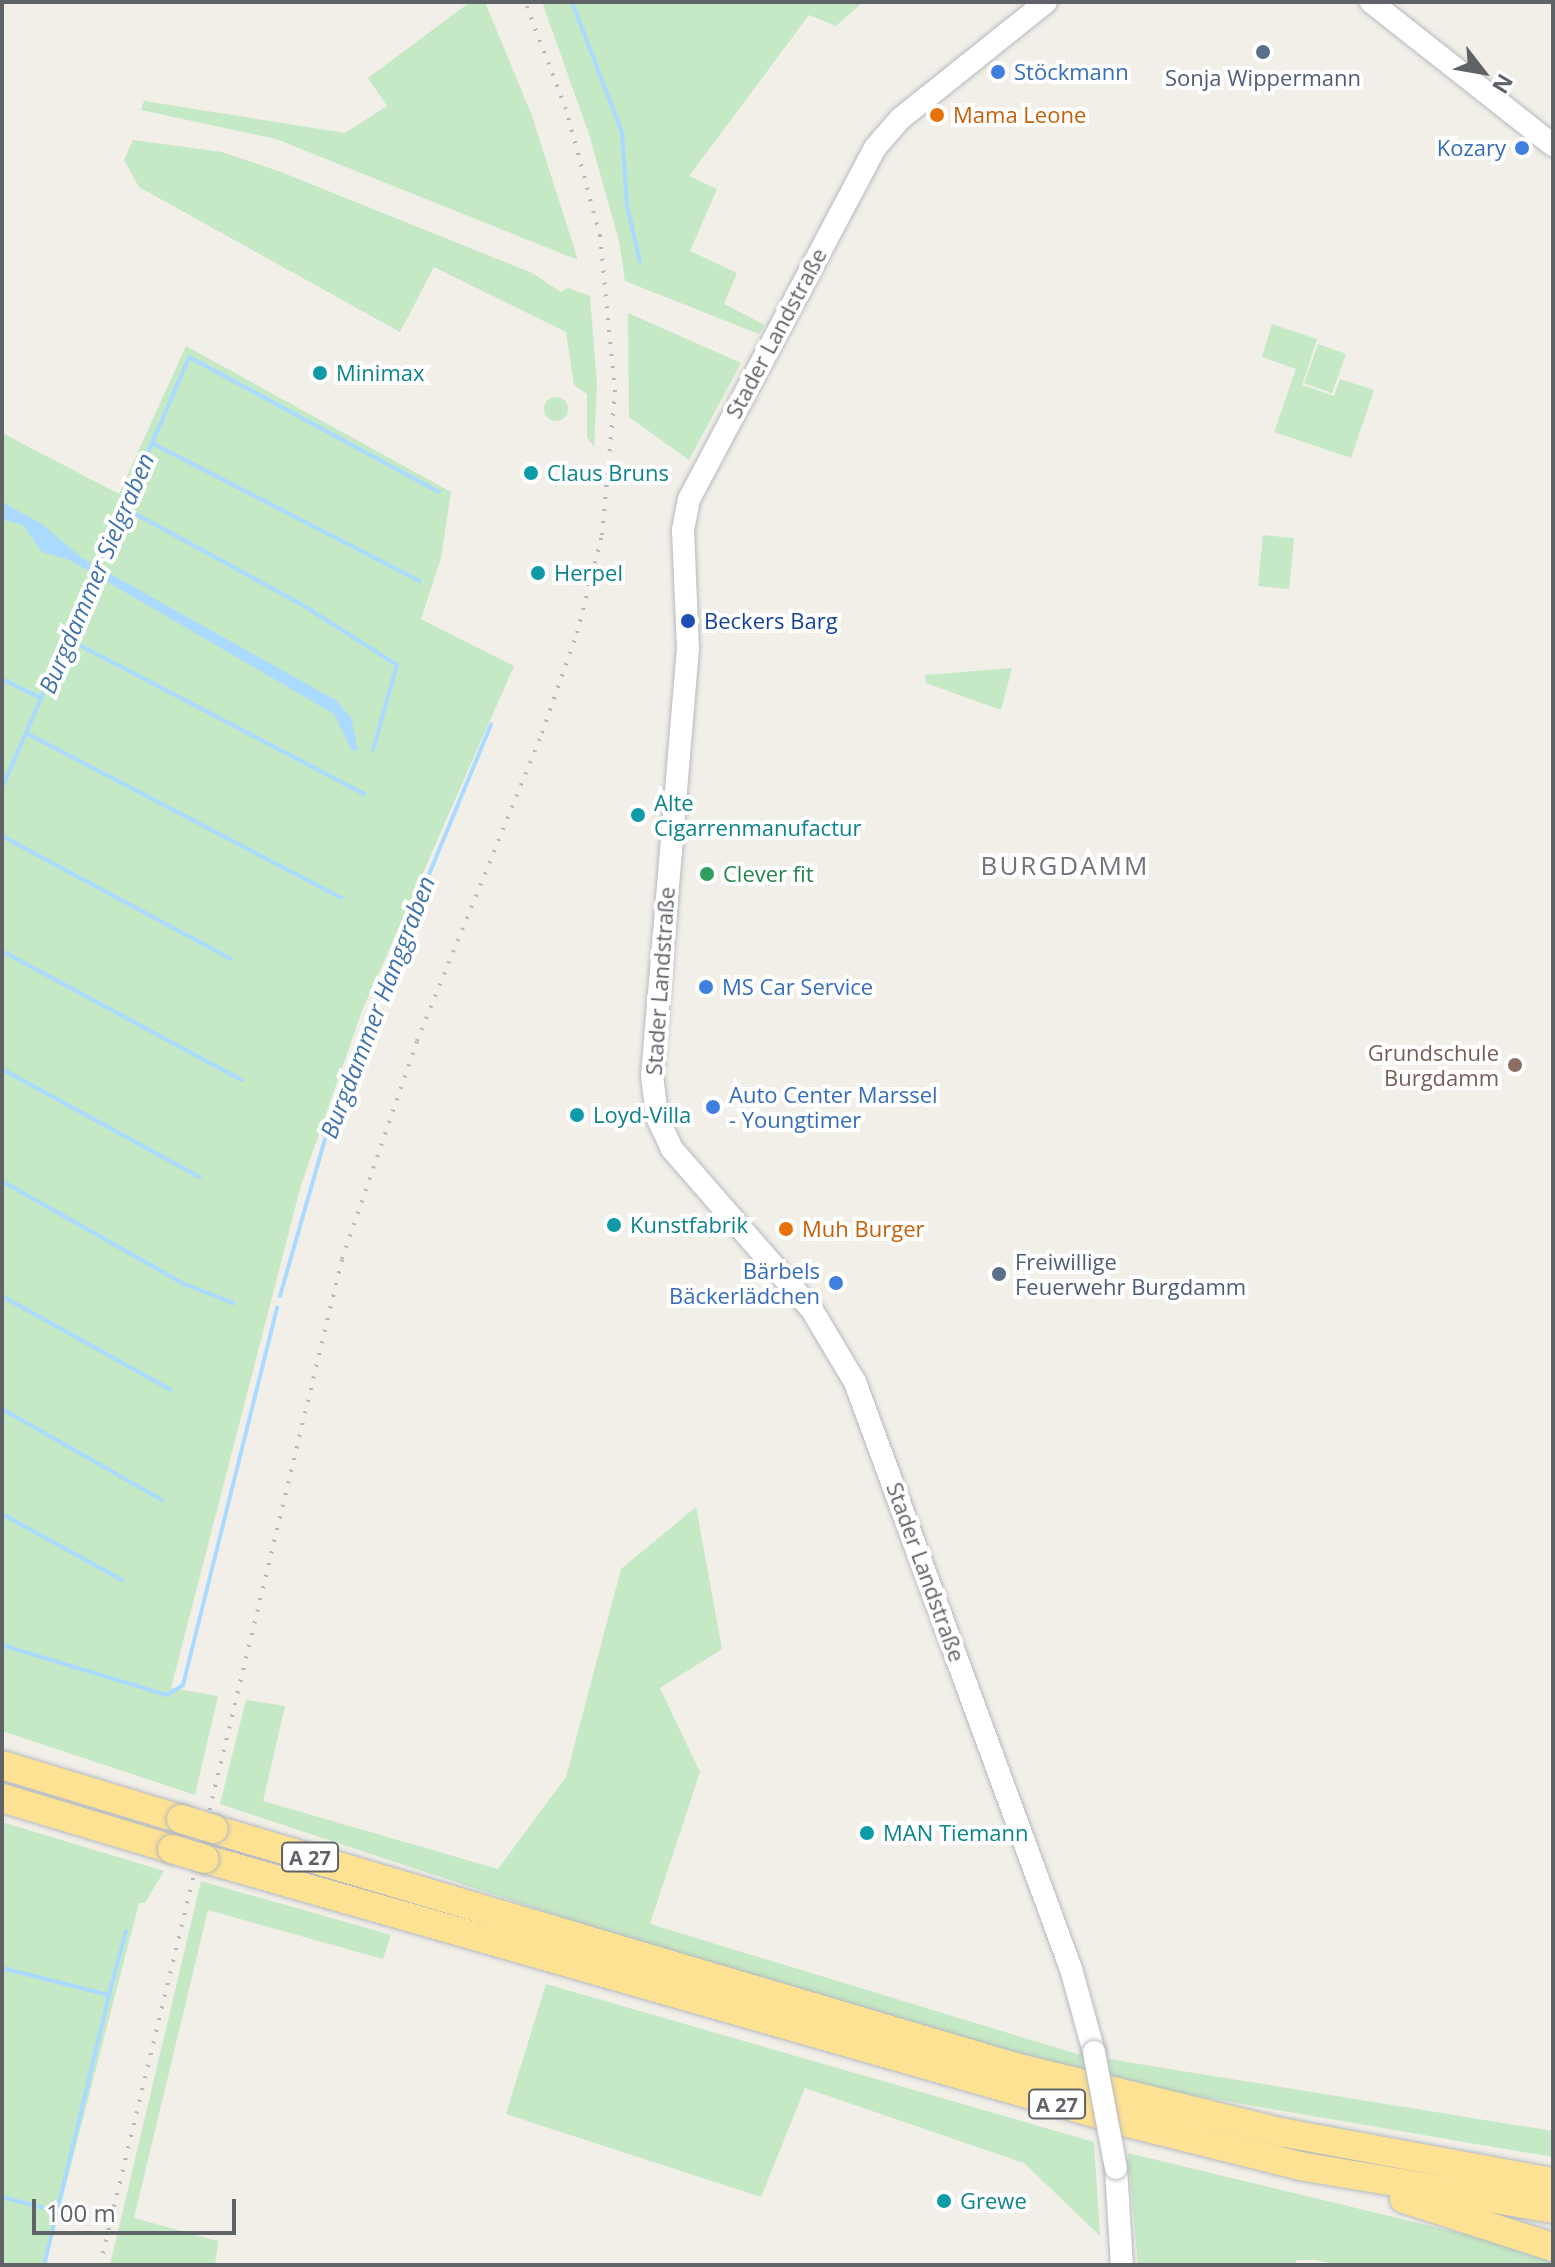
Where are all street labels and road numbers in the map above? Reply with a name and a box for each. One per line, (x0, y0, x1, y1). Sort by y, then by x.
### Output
street label: Stader Landstraße (720, 243, 832, 423)
street label: Stader Landstraße (640, 886, 680, 1076)
street label: Stader Landstraße (881, 1479, 971, 1665)
road number: A 27 (280, 1841, 340, 1873)
road number: A 27 (1027, 2088, 1087, 2120)

